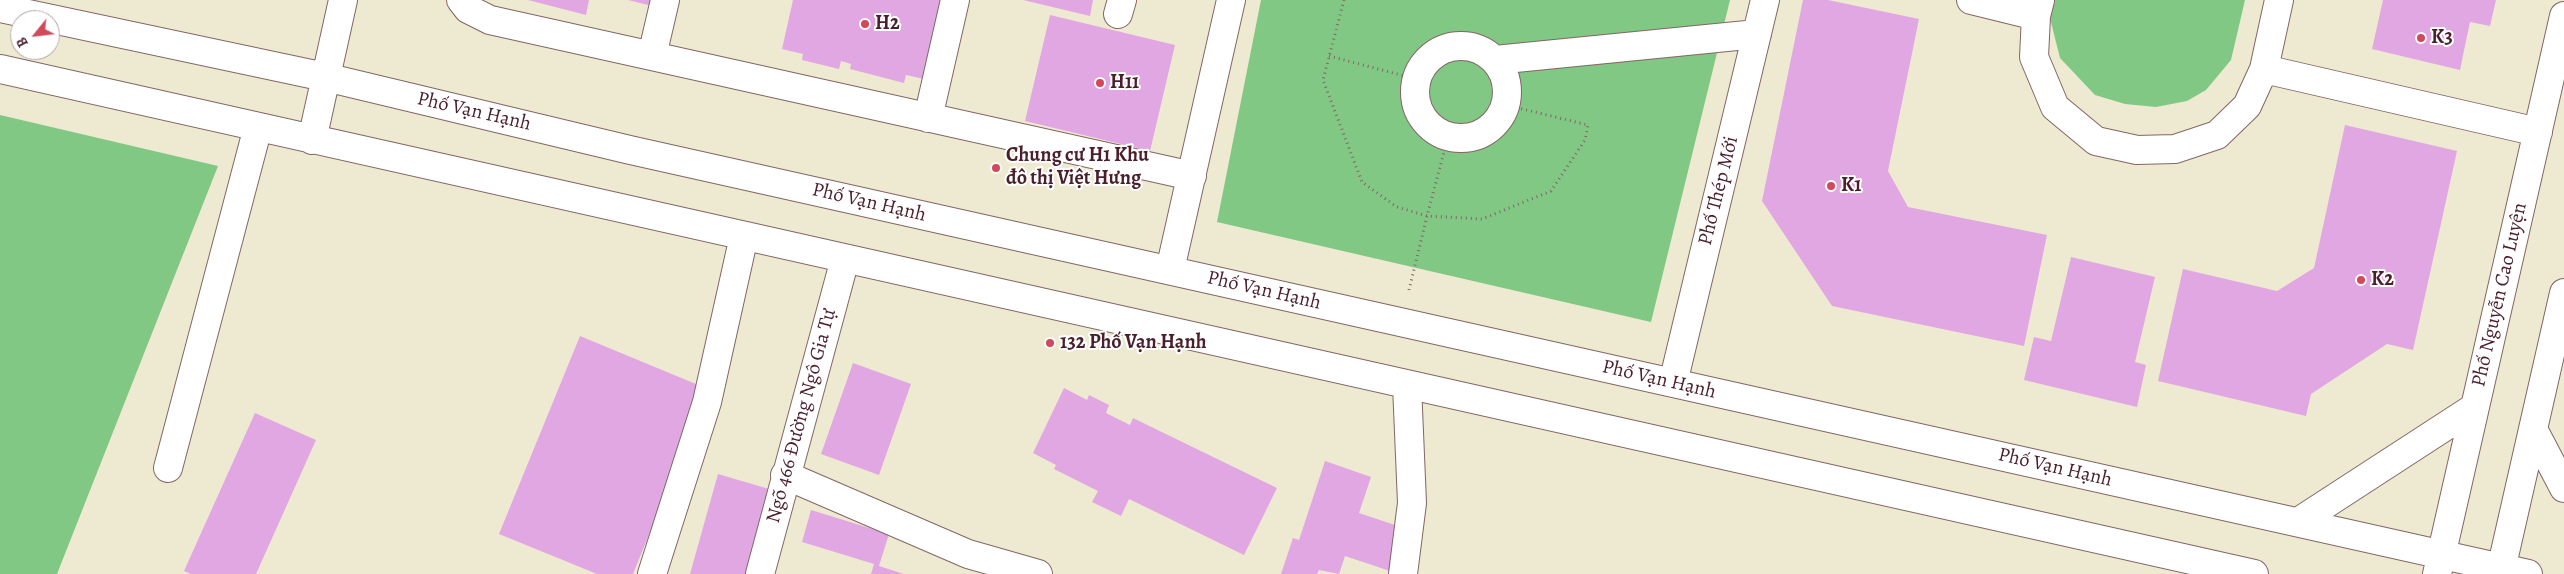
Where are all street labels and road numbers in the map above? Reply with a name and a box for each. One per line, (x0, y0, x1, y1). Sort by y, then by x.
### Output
street label: Phố Vạn Hạnh (415, 87, 533, 137)
street label: Phố Thép Mới (1694, 134, 1744, 248)
street label: Phố Vạn Hạnh (810, 178, 928, 228)
street label: Phố Nguyễn Cao Luyện (2467, 201, 2533, 389)
street label: Phố Vạn Hạnh (1205, 266, 1323, 316)
street label: Ngõ 466 Đường Ngô Gia Tự (762, 306, 842, 526)
street label: Phố Vạn Hạnh (1600, 355, 1718, 405)
street label: Phố Vạn Hạnh (1996, 443, 2114, 493)

